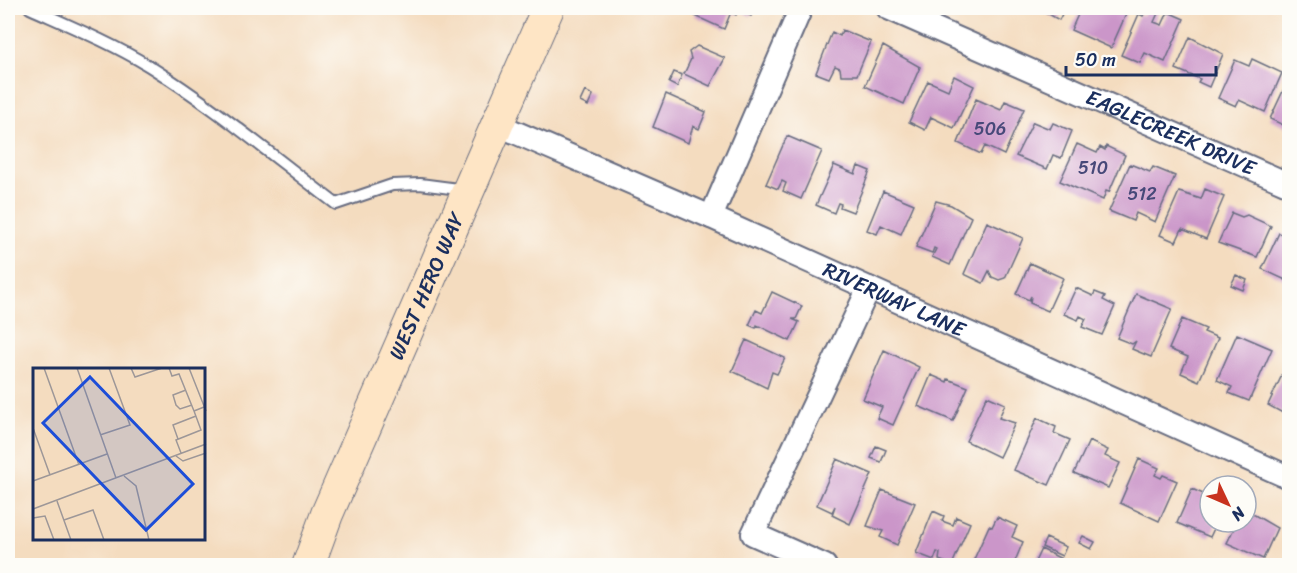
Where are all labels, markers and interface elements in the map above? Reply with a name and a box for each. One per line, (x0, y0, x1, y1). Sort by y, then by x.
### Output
scale bar (1066, 39, 1216, 77)
text: 50 m (1075, 44, 1116, 76)
street label: EAGLECREEK DRIVE (1080, 78, 1263, 187)
house number: 506 (974, 113, 1006, 145)
house number: 510 (1078, 152, 1108, 184)
house number: 512 (1127, 178, 1157, 210)
street label: WEST HERO WAY (378, 205, 476, 366)
street label: RIVERWAY LANE (817, 251, 973, 349)
inset map (33, 368, 206, 540)
north arrow (1198, 474, 1258, 534)
text: N (1224, 499, 1253, 529)

